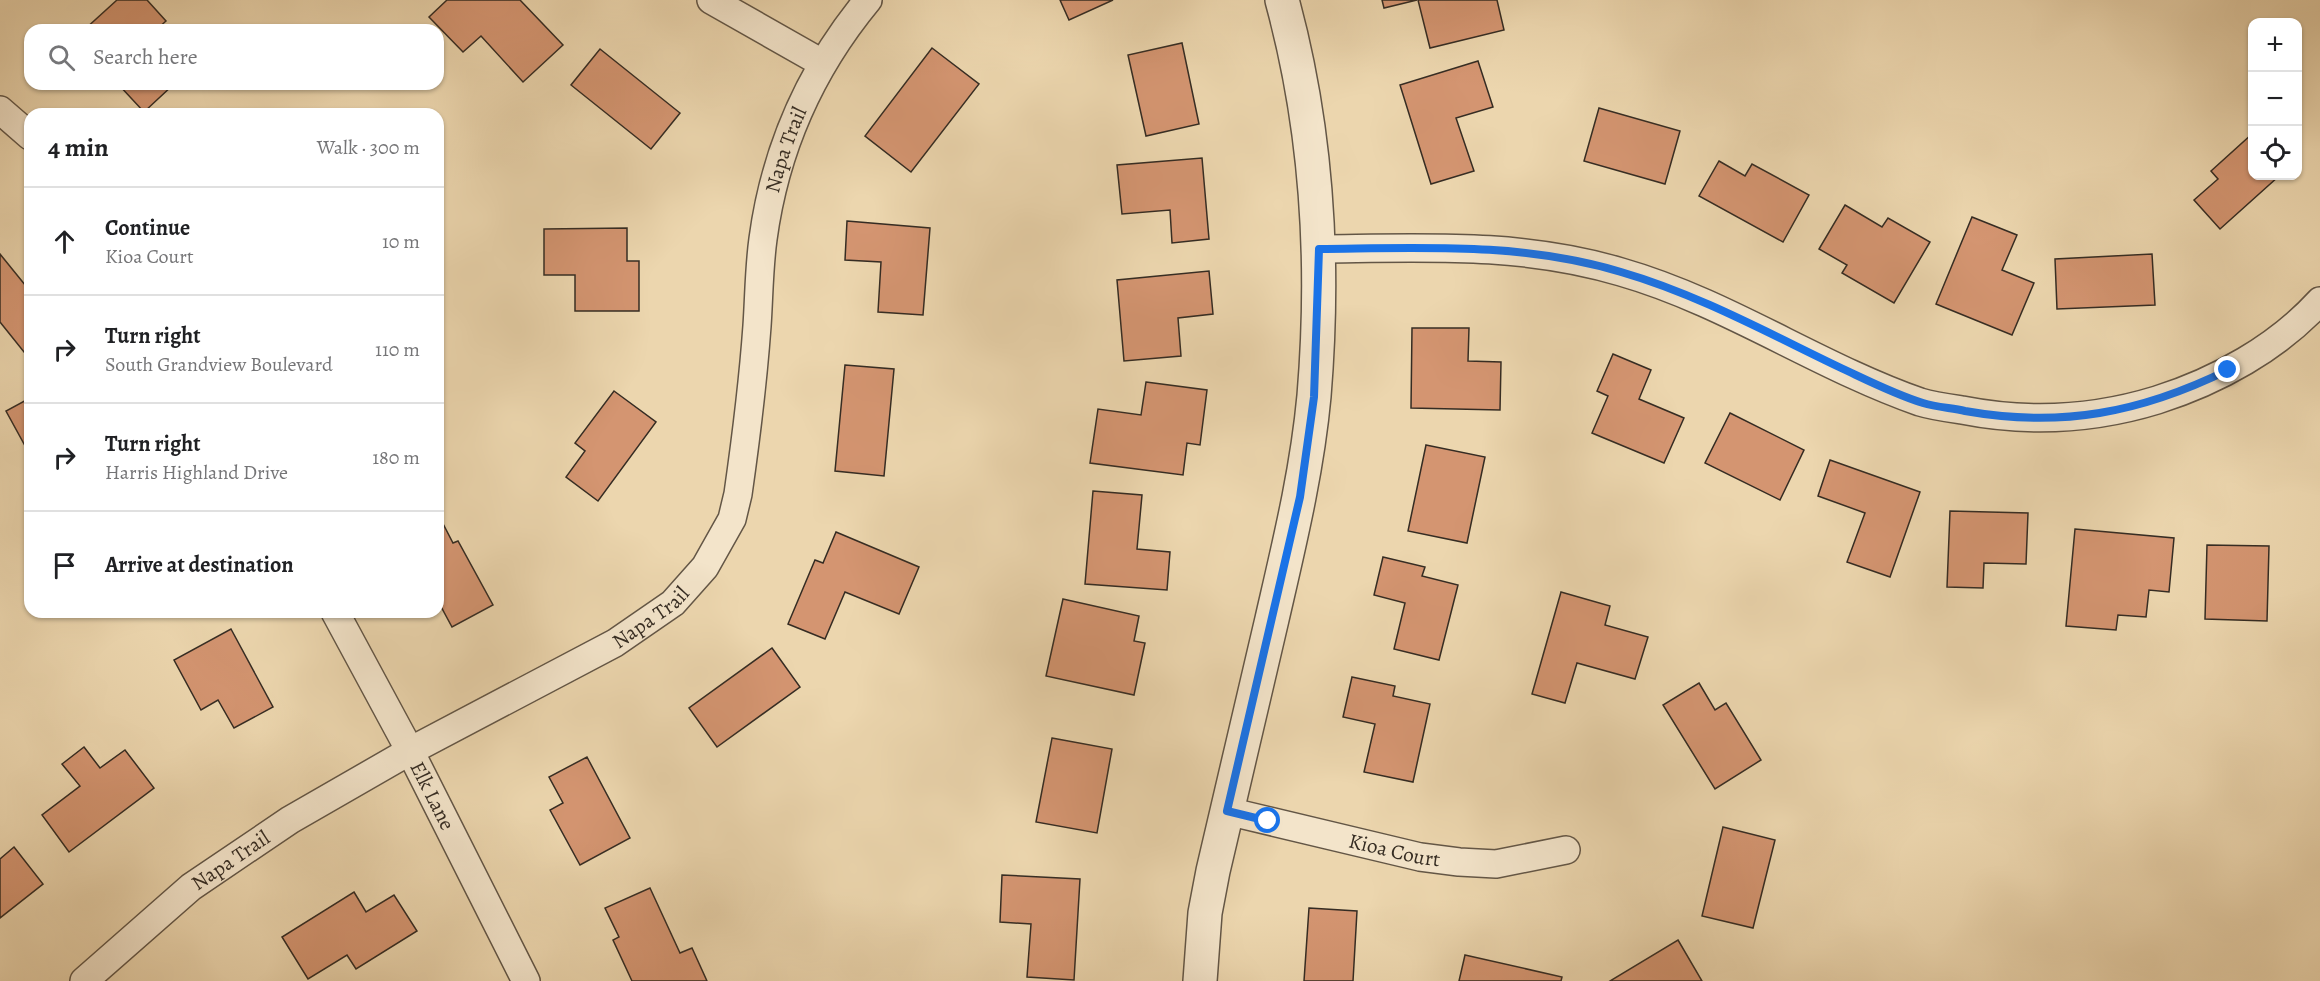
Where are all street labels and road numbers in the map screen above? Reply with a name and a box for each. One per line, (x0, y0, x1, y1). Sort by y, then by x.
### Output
street label: Napa Trail (758, 102, 813, 196)
street label: Napa Trail (607, 580, 695, 655)
street label: Elk Lane (403, 757, 462, 835)
street label: Napa Trail (186, 824, 275, 897)
street label: Kioa Court (1346, 826, 1442, 873)

